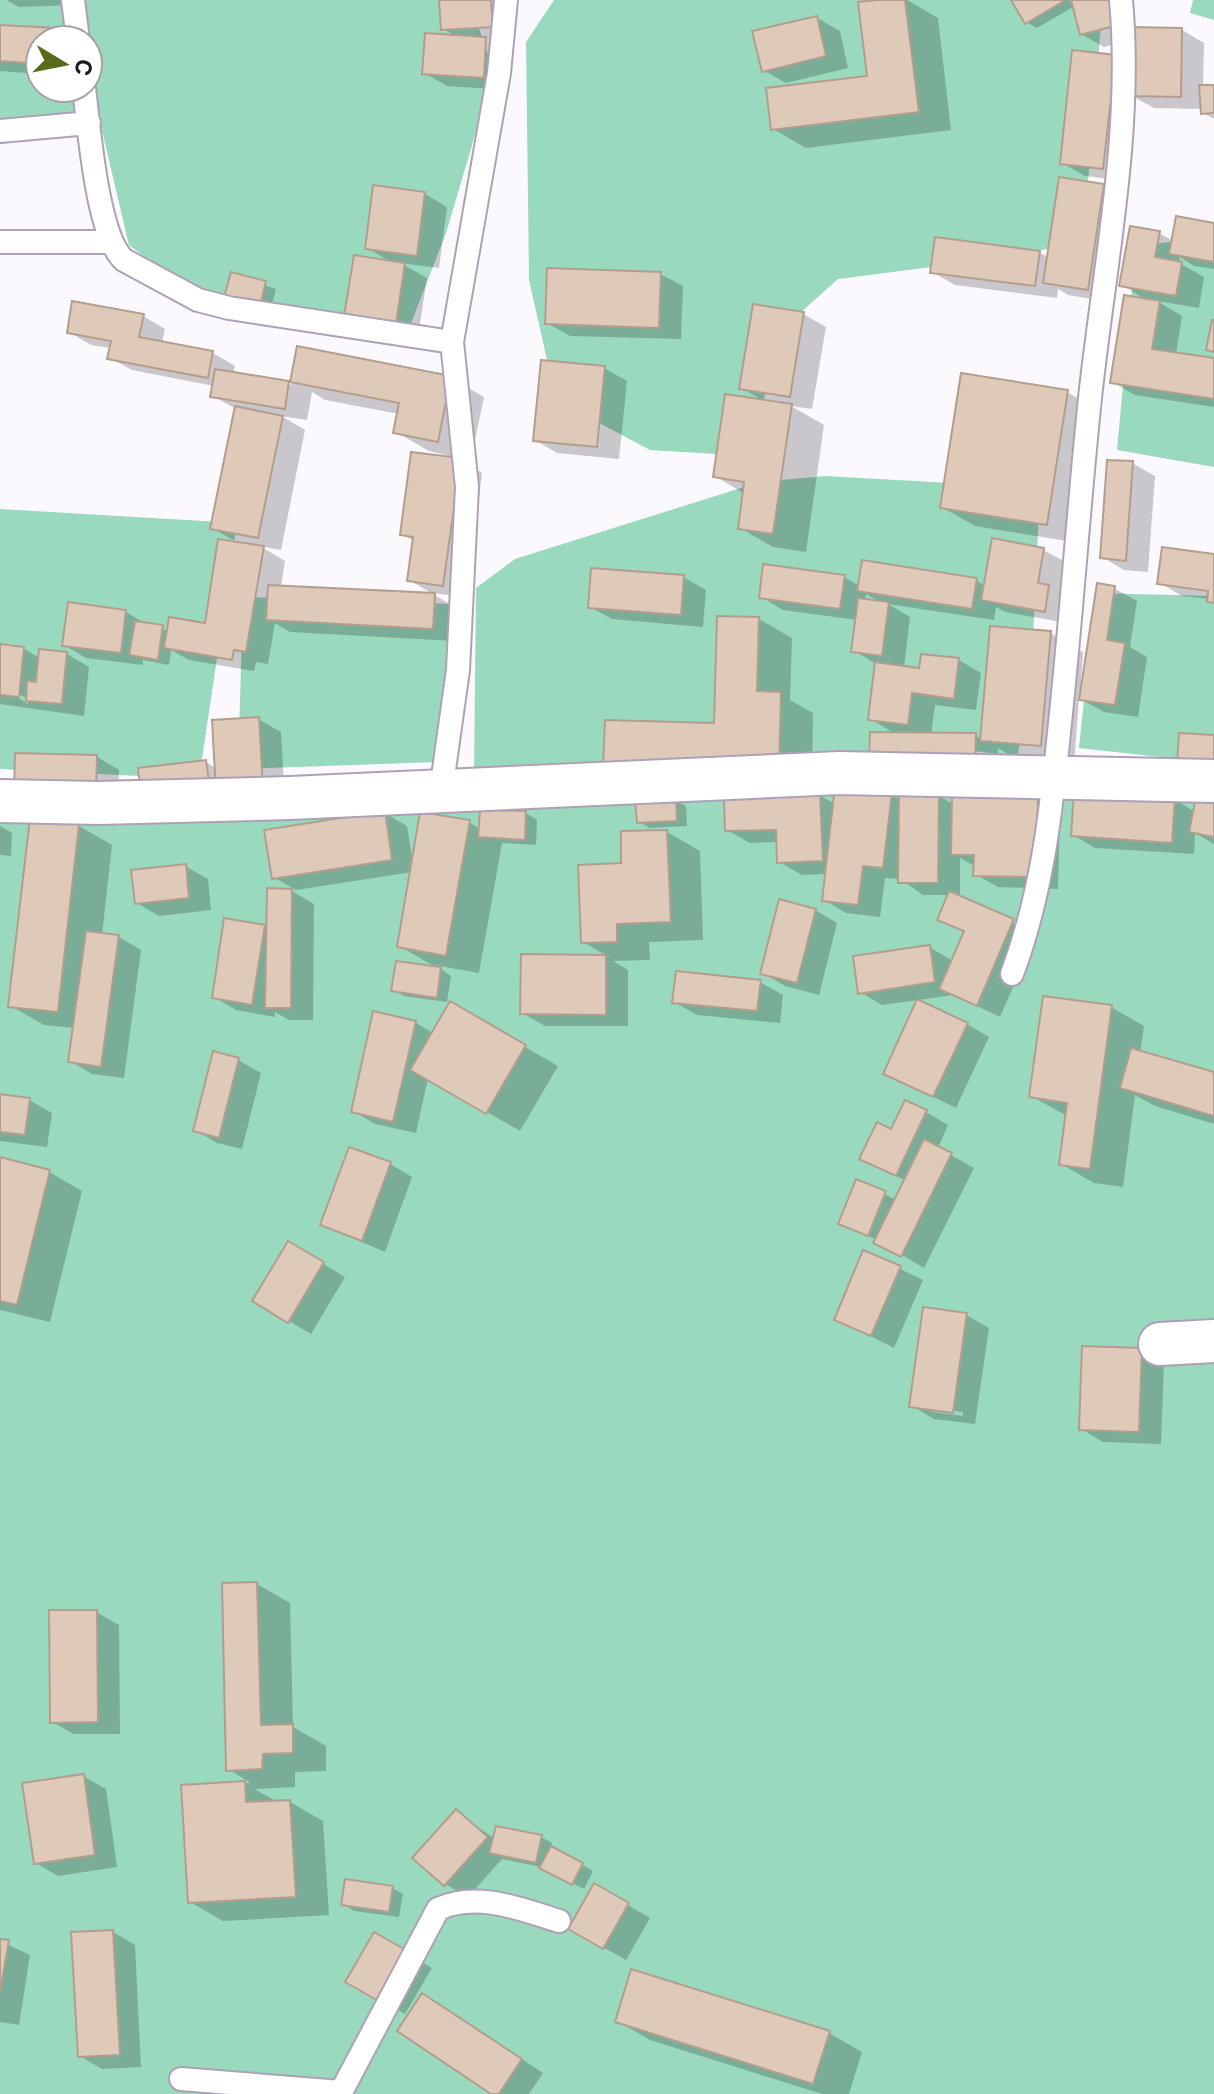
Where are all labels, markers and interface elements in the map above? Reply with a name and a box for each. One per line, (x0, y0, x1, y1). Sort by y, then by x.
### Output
north arrow (24, 24, 104, 104)
text: С (69, 57, 98, 78)

